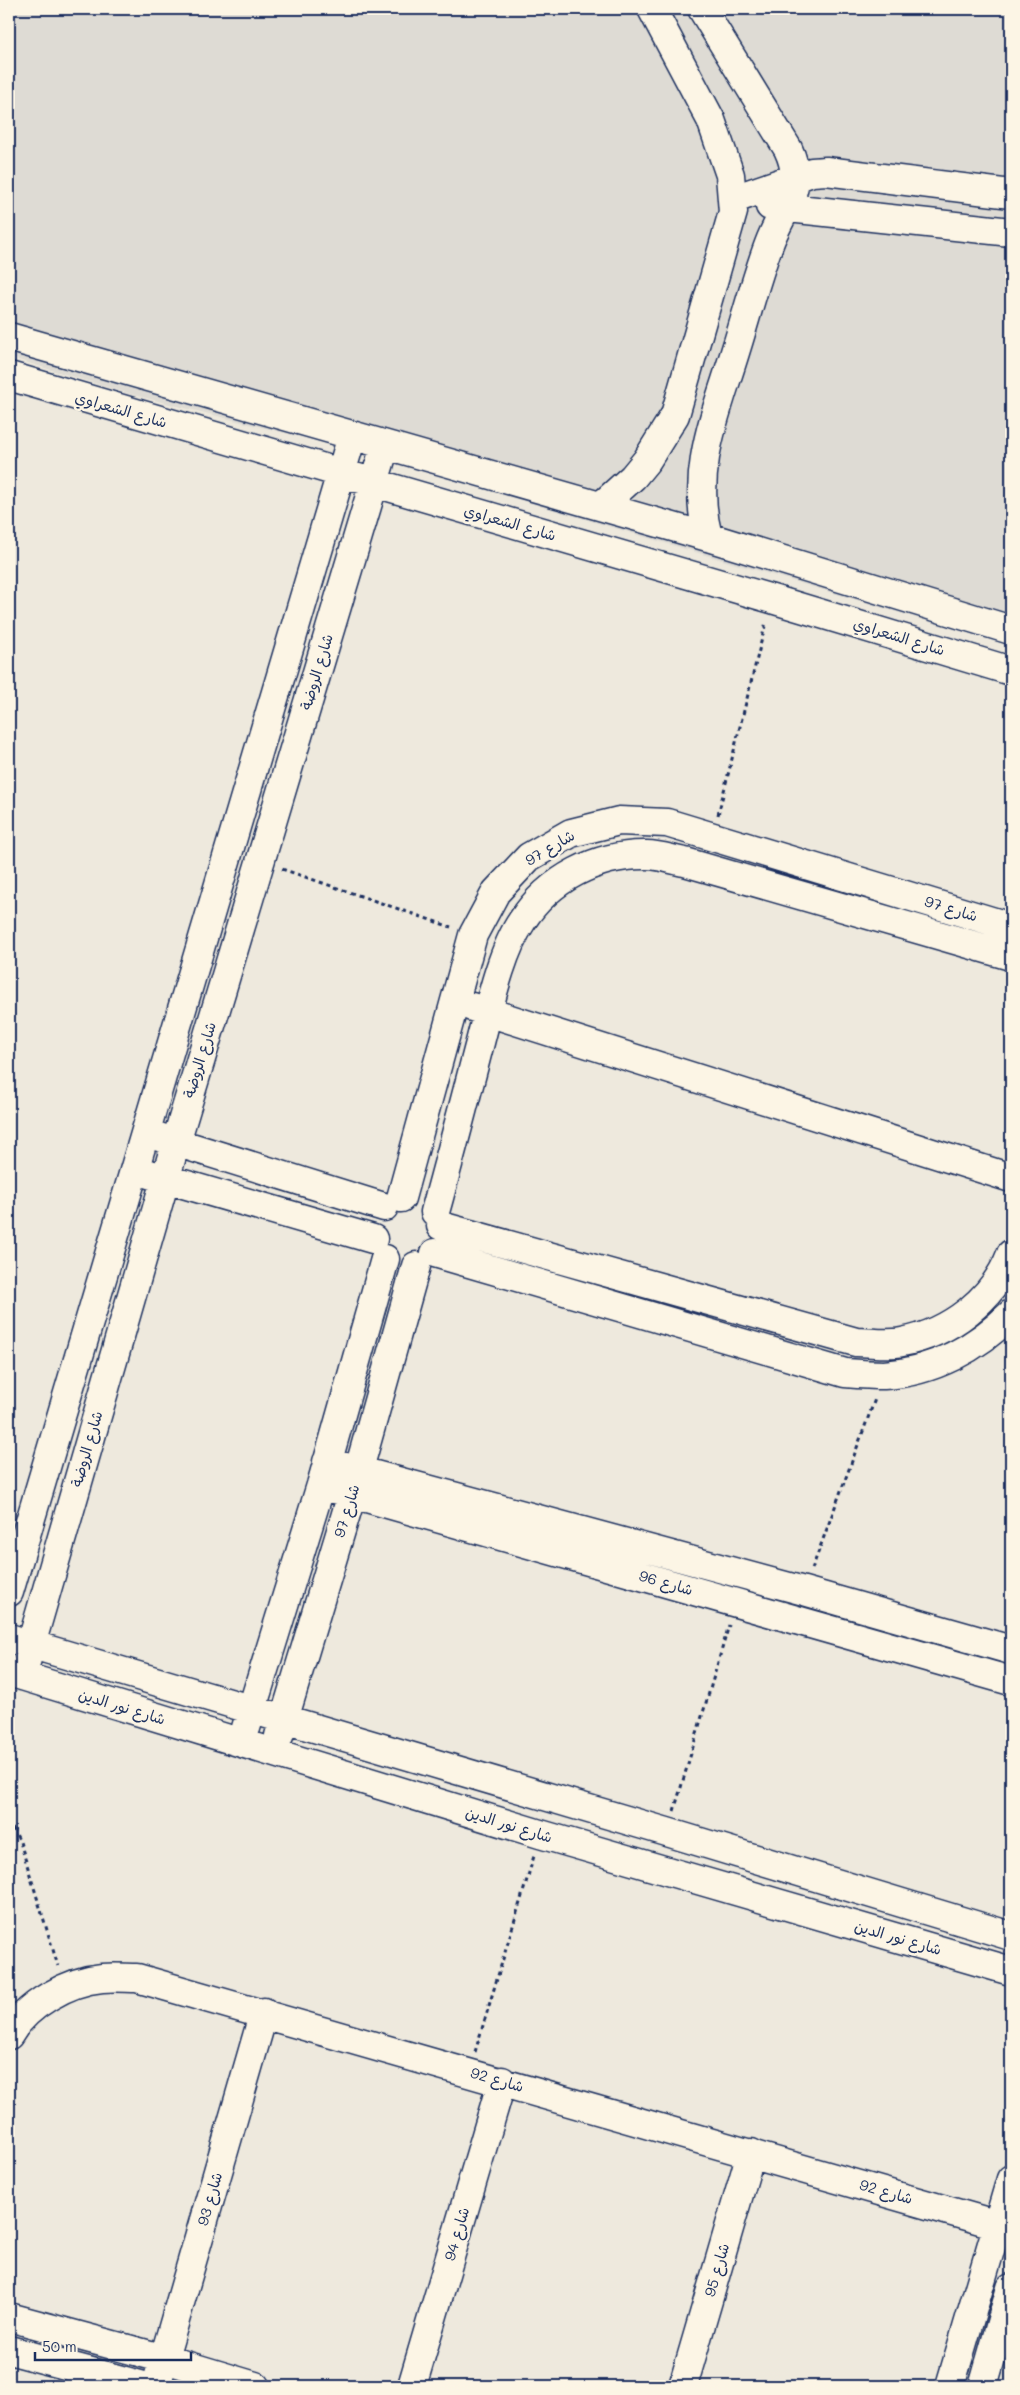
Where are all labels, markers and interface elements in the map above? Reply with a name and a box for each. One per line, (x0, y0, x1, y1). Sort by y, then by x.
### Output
street label: شارع الشعراوي (72, 386, 170, 434)
street label: شارع الشعراوي (461, 499, 559, 547)
street label: شارع الشعراوي (850, 613, 948, 661)
street label: شارع الروضة (295, 631, 338, 712)
street label: شارع 97 (521, 825, 579, 871)
street label: شارع 97 (922, 891, 980, 927)
street label: شارع الروضة (178, 1019, 221, 1100)
street label: شارع الروضة (66, 1408, 107, 1489)
street label: شارع 97 (329, 1482, 365, 1540)
street label: شارع 96 (637, 1565, 696, 1600)
street label: شارع نور الدين (76, 1683, 168, 1730)
street label: شارع نور الدين (463, 1801, 555, 1848)
street label: شارع نور الدين (852, 1915, 944, 1960)
street label: شارع 92 (468, 2062, 526, 2097)
street label: شارع 93 (192, 2170, 227, 2228)
street label: شارع 92 (857, 2174, 915, 2209)
street label: شارع 94 (439, 2205, 474, 2263)
street label: شارع 95 (699, 2241, 734, 2299)
scale bar (35, 2330, 191, 2362)
text: 50 m (42, 2336, 77, 2356)

